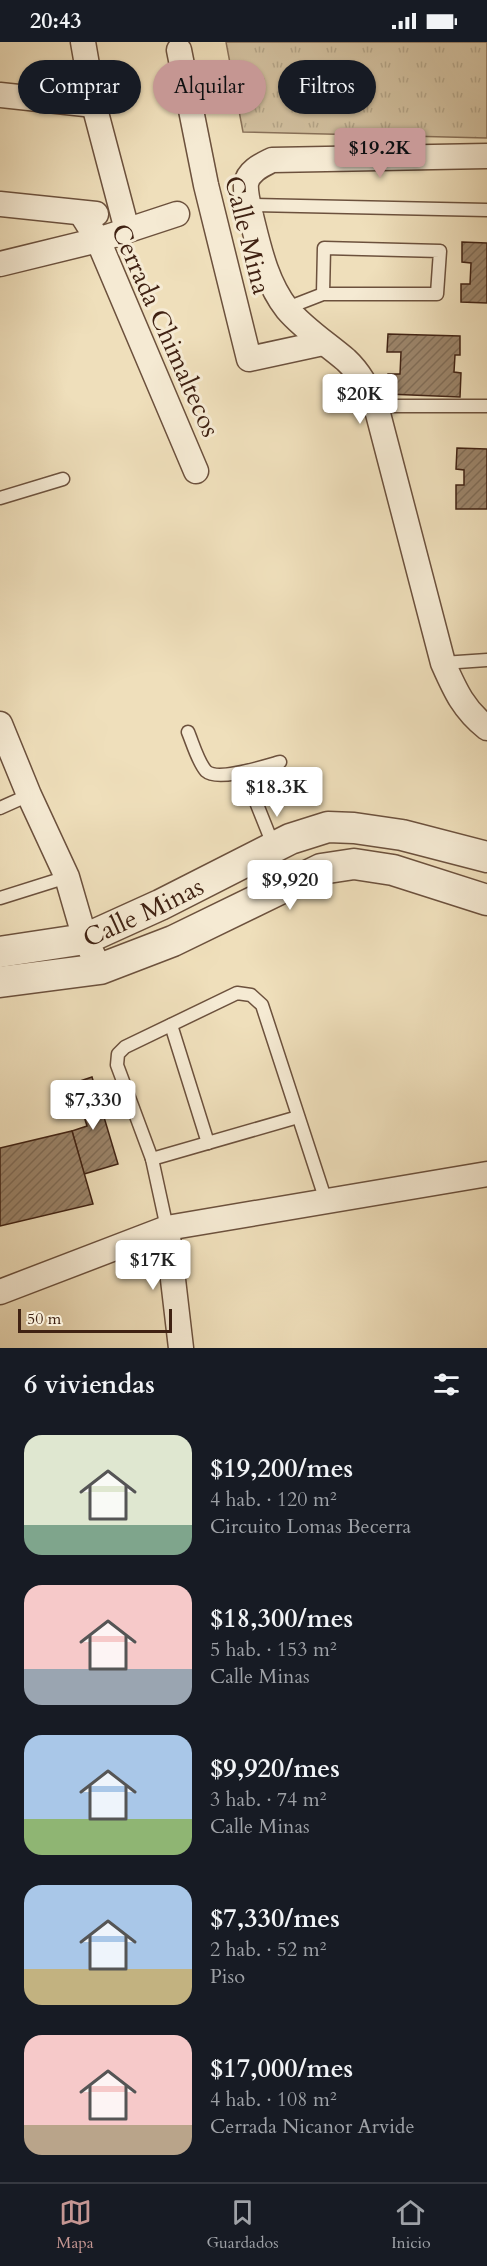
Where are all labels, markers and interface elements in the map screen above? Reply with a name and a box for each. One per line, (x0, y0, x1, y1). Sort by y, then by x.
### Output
text: 20:43 (30, 6, 81, 36)
chip: Comprar (18, 60, 141, 114)
chip: Alquilar (153, 60, 266, 114)
chip: Filtros (278, 60, 376, 114)
pin: $19.2K (331, 128, 429, 179)
text: $19.2K (349, 134, 411, 161)
street label: Calle Mina (216, 172, 279, 298)
street label: Cerrada Chimaltecos (103, 218, 228, 442)
pin: $20K (324, 374, 396, 425)
text: $20K (337, 380, 383, 407)
pin: $18.3K (228, 767, 326, 818)
text: $18.3K (246, 773, 308, 800)
pin: $9,920 (241, 860, 339, 911)
text: $9,920 (261, 866, 319, 893)
street label: Calle Minas (77, 869, 210, 956)
pin: $7,330 (44, 1080, 142, 1131)
text: $7,330 (64, 1086, 122, 1113)
pin: $17K (117, 1240, 189, 1291)
text: $17K (130, 1246, 176, 1273)
scale bar (18, 1306, 172, 1334)
text: 50 m (27, 1308, 61, 1330)
text: 6 viviendas (24, 1367, 155, 1402)
icon: filters (430, 1368, 463, 1401)
text: $19,200/mes (210, 1451, 353, 1486)
icon: home (72, 1459, 144, 1531)
text: 4 hab. · 120 m² (210, 1486, 337, 1513)
text: Circuito Lomas Becerra (210, 1513, 411, 1540)
text: $18,300/mes (210, 1601, 353, 1636)
icon: home (72, 1609, 144, 1681)
text: 5 hab. · 153 m² (210, 1636, 337, 1663)
text: Calle Minas (210, 1663, 310, 1690)
text: $9,920/mes (210, 1751, 340, 1786)
icon: home (72, 1759, 144, 1831)
text: 3 hab. · 74 m² (210, 1786, 326, 1813)
text: Calle Minas (210, 1813, 310, 1840)
text: $7,330/mes (210, 1901, 340, 1936)
icon: home (72, 1909, 144, 1981)
text: 2 hab. · 52 m² (210, 1936, 326, 1963)
text: Piso (210, 1963, 245, 1990)
text: $17,000/mes (210, 2051, 353, 2086)
icon: home (72, 2059, 144, 2131)
text: 4 hab. · 108 m² (210, 2086, 337, 2113)
text: Cerrada Nicanor Arvide (210, 2113, 415, 2140)
tab: Mapa (56, 2196, 94, 2254)
tab: Guardados (206, 2196, 279, 2254)
tab: Inicio (391, 2196, 431, 2254)

